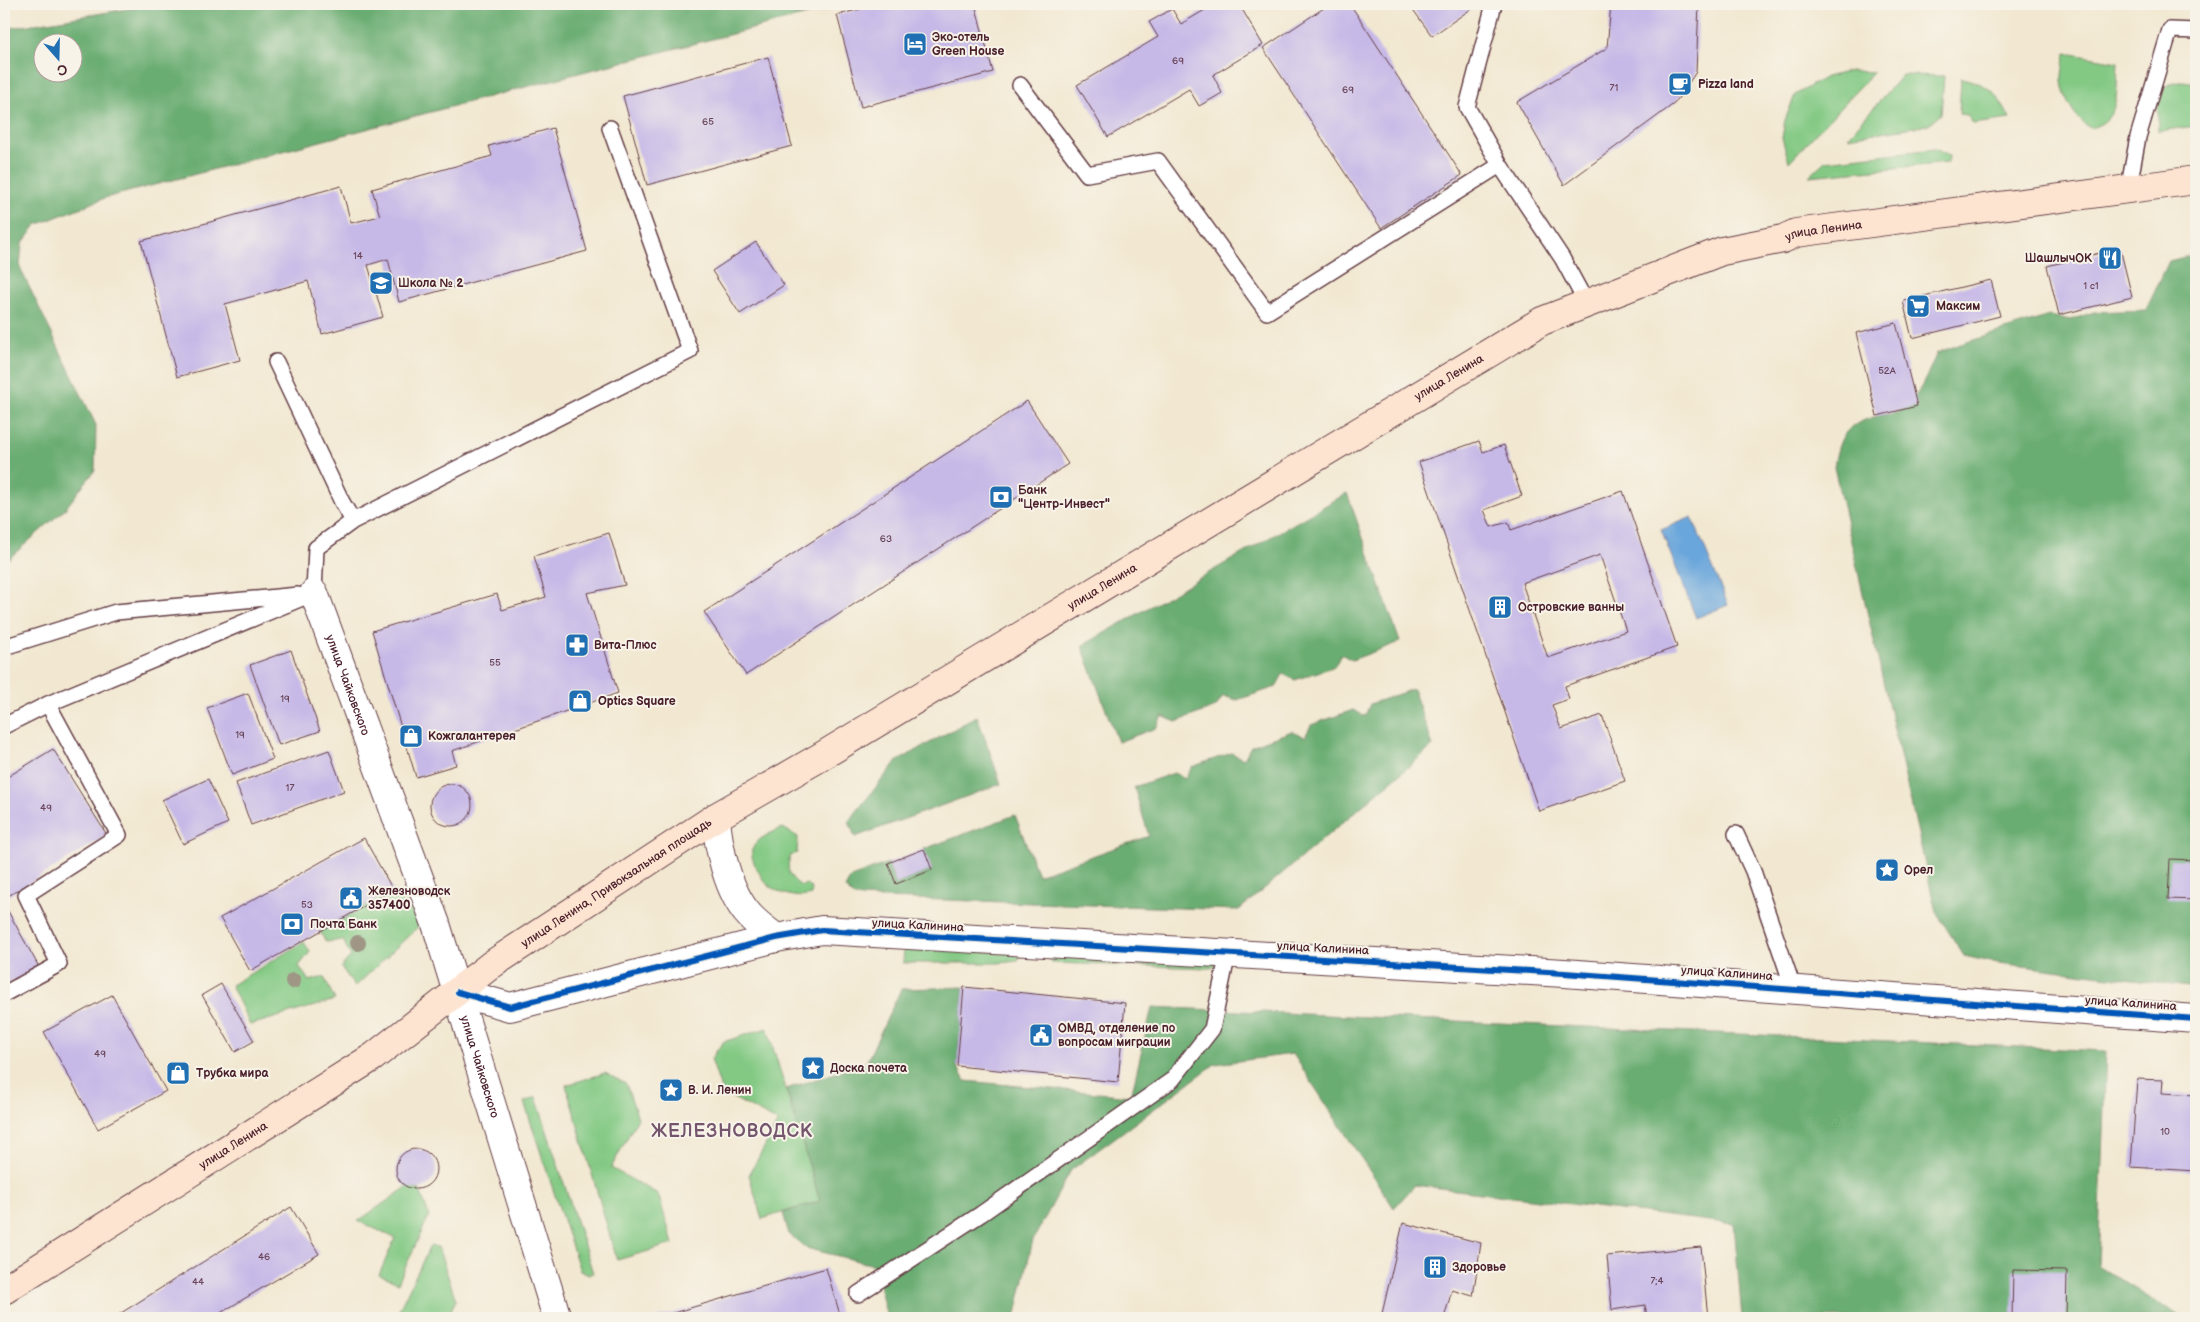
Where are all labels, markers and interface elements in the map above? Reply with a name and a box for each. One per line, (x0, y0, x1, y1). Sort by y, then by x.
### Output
place label: Эко-отель Green House (932, 30, 1004, 59)
hotel icon: Эко-отель Green House (902, 31, 928, 57)
north arrow (32, 32, 82, 82)
house number: 69 (1172, 55, 1184, 67)
text: С (55, 60, 70, 79)
cafe icon: Pizza land (1667, 71, 1693, 97)
place label: Pizza land (1698, 77, 1754, 92)
house number: 71 (1610, 82, 1619, 94)
house number: 69 (1342, 84, 1354, 96)
house number: 65 (702, 116, 714, 128)
street label: улица Ленина (1783, 217, 1863, 245)
restaurant icon: ШашлычОК (2097, 245, 2123, 271)
house number: 14 (353, 250, 363, 262)
place label: ШашлычОК (2025, 251, 2093, 266)
school or university icon: Школа № 2 (368, 270, 394, 296)
place label: Школа № 2 (398, 276, 464, 291)
house number: 1 с1 (2083, 280, 2099, 292)
supermarket icon: Максим (1905, 293, 1931, 319)
place label: Максим (1936, 299, 1980, 314)
street label: улица Ленина (1412, 351, 1486, 404)
house number: 52А (1878, 365, 1897, 377)
place label: Банк "Центр-Инвест" (1018, 483, 1110, 512)
bank icon: Банк "Центр-Инвест" (988, 484, 1014, 510)
house number: 63 (880, 533, 892, 545)
street label: улица Ленина (1065, 560, 1140, 614)
building icon: Островские ванны (1487, 594, 1513, 620)
place label: Островские ванны (1518, 600, 1624, 615)
pharmacy icon: Вита-Плюс (564, 632, 590, 658)
street label: улица Чайковского (322, 633, 373, 738)
place label: Вита-Плюс (594, 638, 656, 653)
house number: 55 (489, 657, 501, 669)
shop icon: Optics Square (567, 688, 593, 714)
house number: 19 (280, 693, 290, 705)
place label: Optics Square (598, 694, 676, 709)
shop icon: Кожгалантерея (398, 723, 424, 749)
house number: 19 (235, 729, 245, 741)
place label: Кожгалантерея (428, 729, 516, 744)
house number: 17 (286, 782, 294, 794)
house number: 49 (40, 802, 52, 814)
street label: улица Ленина, Привокзальная площадь (519, 815, 715, 951)
place icon: Орел (1874, 857, 1900, 883)
place label: Орел (1904, 863, 1934, 878)
place label: Железноводск 357400 (368, 884, 451, 913)
public building icon: Железноводск 357400 (338, 885, 364, 911)
house number: 53 (301, 899, 313, 911)
bank icon: Почта Банк (279, 911, 305, 937)
street label: улица Калинина (872, 916, 964, 935)
place label: Почта Банк (310, 917, 377, 932)
street label: улица Калинина (1277, 939, 1369, 958)
street label: улица Калинина (1680, 963, 1773, 984)
street label: улица Калинина (2084, 993, 2177, 1014)
street label: улица Чайковского (457, 1014, 502, 1120)
place label: ОМВД, отделение по вопросам миграции (1058, 1021, 1176, 1050)
public building icon: ОМВД, отделение по вопросам миграции (1028, 1022, 1054, 1048)
house number: 49 (94, 1048, 106, 1060)
place icon: Доска почета (800, 1055, 826, 1081)
shop icon: Трубка мира (165, 1060, 191, 1086)
place label: Доска почета (830, 1061, 908, 1076)
place label: Трубка мира (196, 1066, 269, 1081)
place icon: В. И. Ленин (658, 1077, 684, 1103)
place label: В. И. Ленин (688, 1083, 752, 1098)
street label: улица Ленина (196, 1119, 270, 1173)
district label: ЖЕЛЕЗНОВОДСК (651, 1121, 813, 1142)
house number: 10 (2160, 1126, 2170, 1138)
house number: 46 (258, 1251, 270, 1263)
building icon: Здоровье (1422, 1254, 1448, 1280)
place label: Здоровье (1452, 1260, 1506, 1275)
house number: 7;4 (1650, 1275, 1664, 1287)
house number: 44 (192, 1276, 204, 1288)

